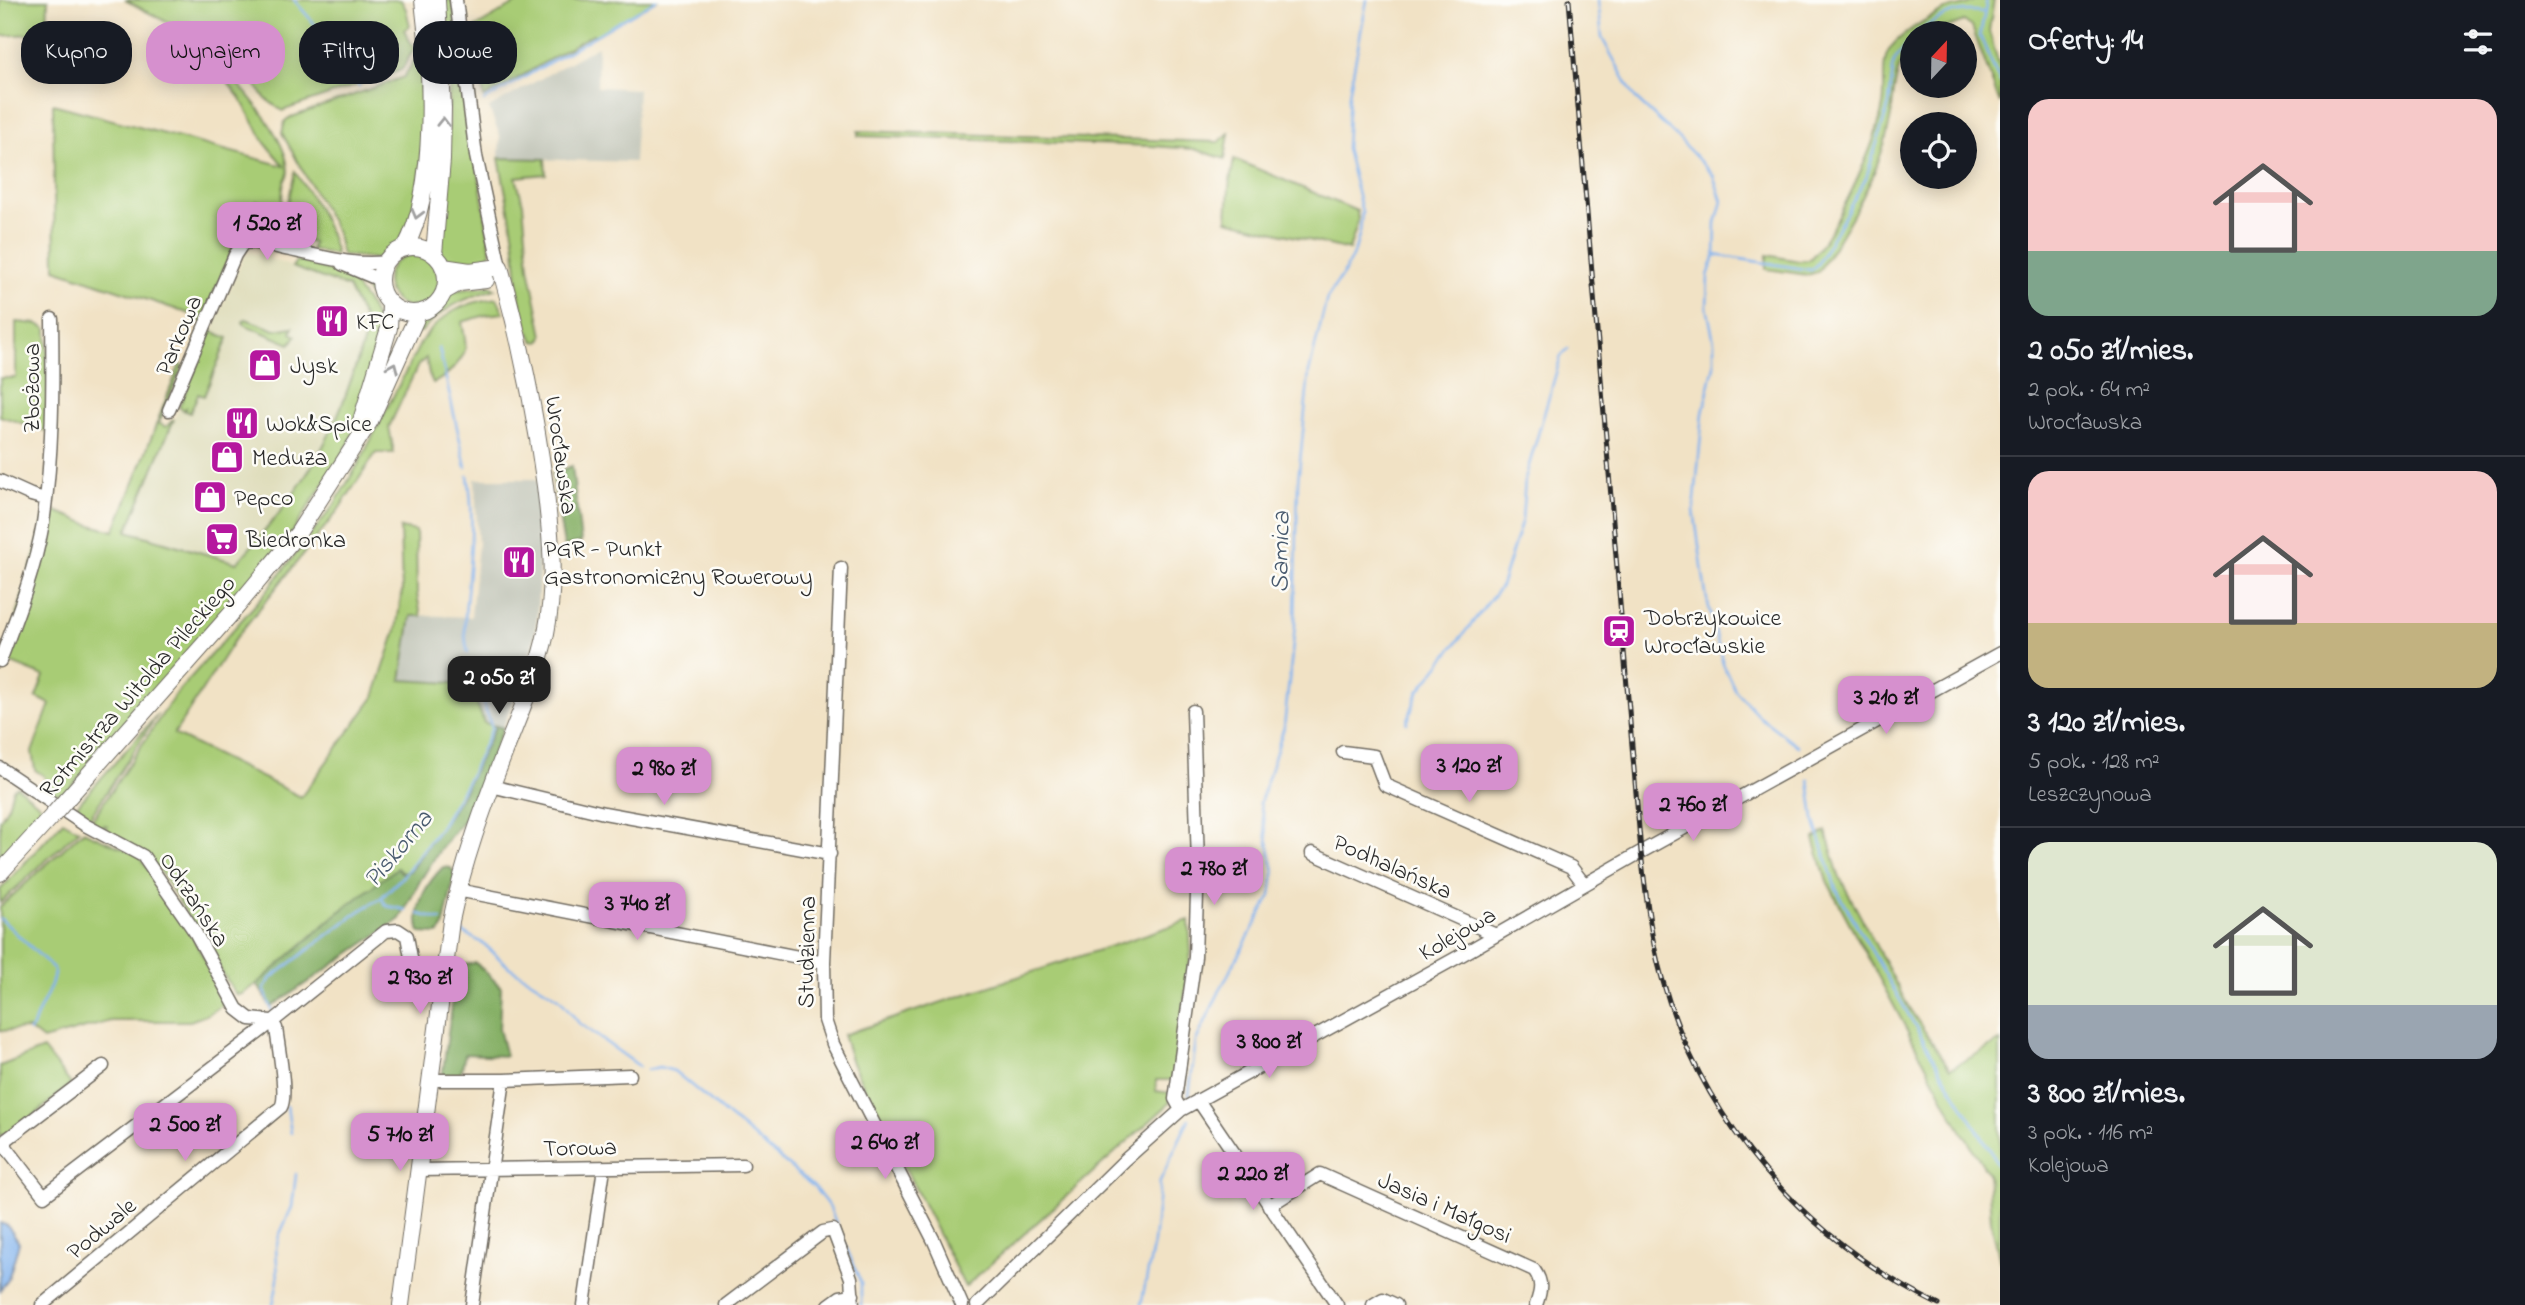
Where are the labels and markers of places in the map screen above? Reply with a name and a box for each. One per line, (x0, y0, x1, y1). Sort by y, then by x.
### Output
pin: 1 520 zł (195, 202, 339, 262)
restaurant icon: KFC (313, 302, 351, 340)
place label: KFC (356, 306, 394, 341)
shop icon: Jysk (246, 346, 284, 384)
place label: Jysk (290, 350, 338, 386)
restaurant icon: Wok&Spice (223, 404, 261, 442)
place label: Wok&Spice (266, 408, 372, 443)
shop icon: Meduza (208, 438, 246, 476)
place label: Meduza (252, 442, 327, 477)
shop icon: Pepco (191, 478, 229, 516)
place label: Pepco (234, 482, 293, 517)
supermarket icon: Biedronka (203, 520, 241, 558)
place label: Biedronka (245, 524, 346, 559)
place label: PGR - Punkt Gastronomiczny Rowerowy (544, 533, 813, 597)
restaurant icon: PGR - Punkt Gastronomiczny Rowerowy (500, 543, 538, 581)
place label: Dobrzykowice Wrocławskie (1643, 602, 1782, 665)
station icon: Dobrzykowice Wrocławskie (1600, 612, 1638, 650)
pin: 2 050 zł (427, 656, 571, 716)
pin: 3 210 zł (1814, 676, 1958, 736)
pin: 3 120 zł (1397, 744, 1541, 804)
pin: 2 980 zł (592, 748, 736, 807)
pin: 2 760 zł (1621, 784, 1765, 843)
pin: 2 780 zł (1142, 848, 1286, 907)
pin: 3 740 zł (565, 883, 709, 942)
pin: 2 930 zł (348, 956, 492, 1016)
pin: 3 800 zł (1197, 1020, 1341, 1080)
pin: 2 500 zł (113, 1104, 257, 1163)
pin: 5 710 zł (328, 1114, 472, 1173)
pin: 2 640 zł (813, 1122, 957, 1181)
pin: 2 220 zł (1181, 1152, 1325, 1212)

